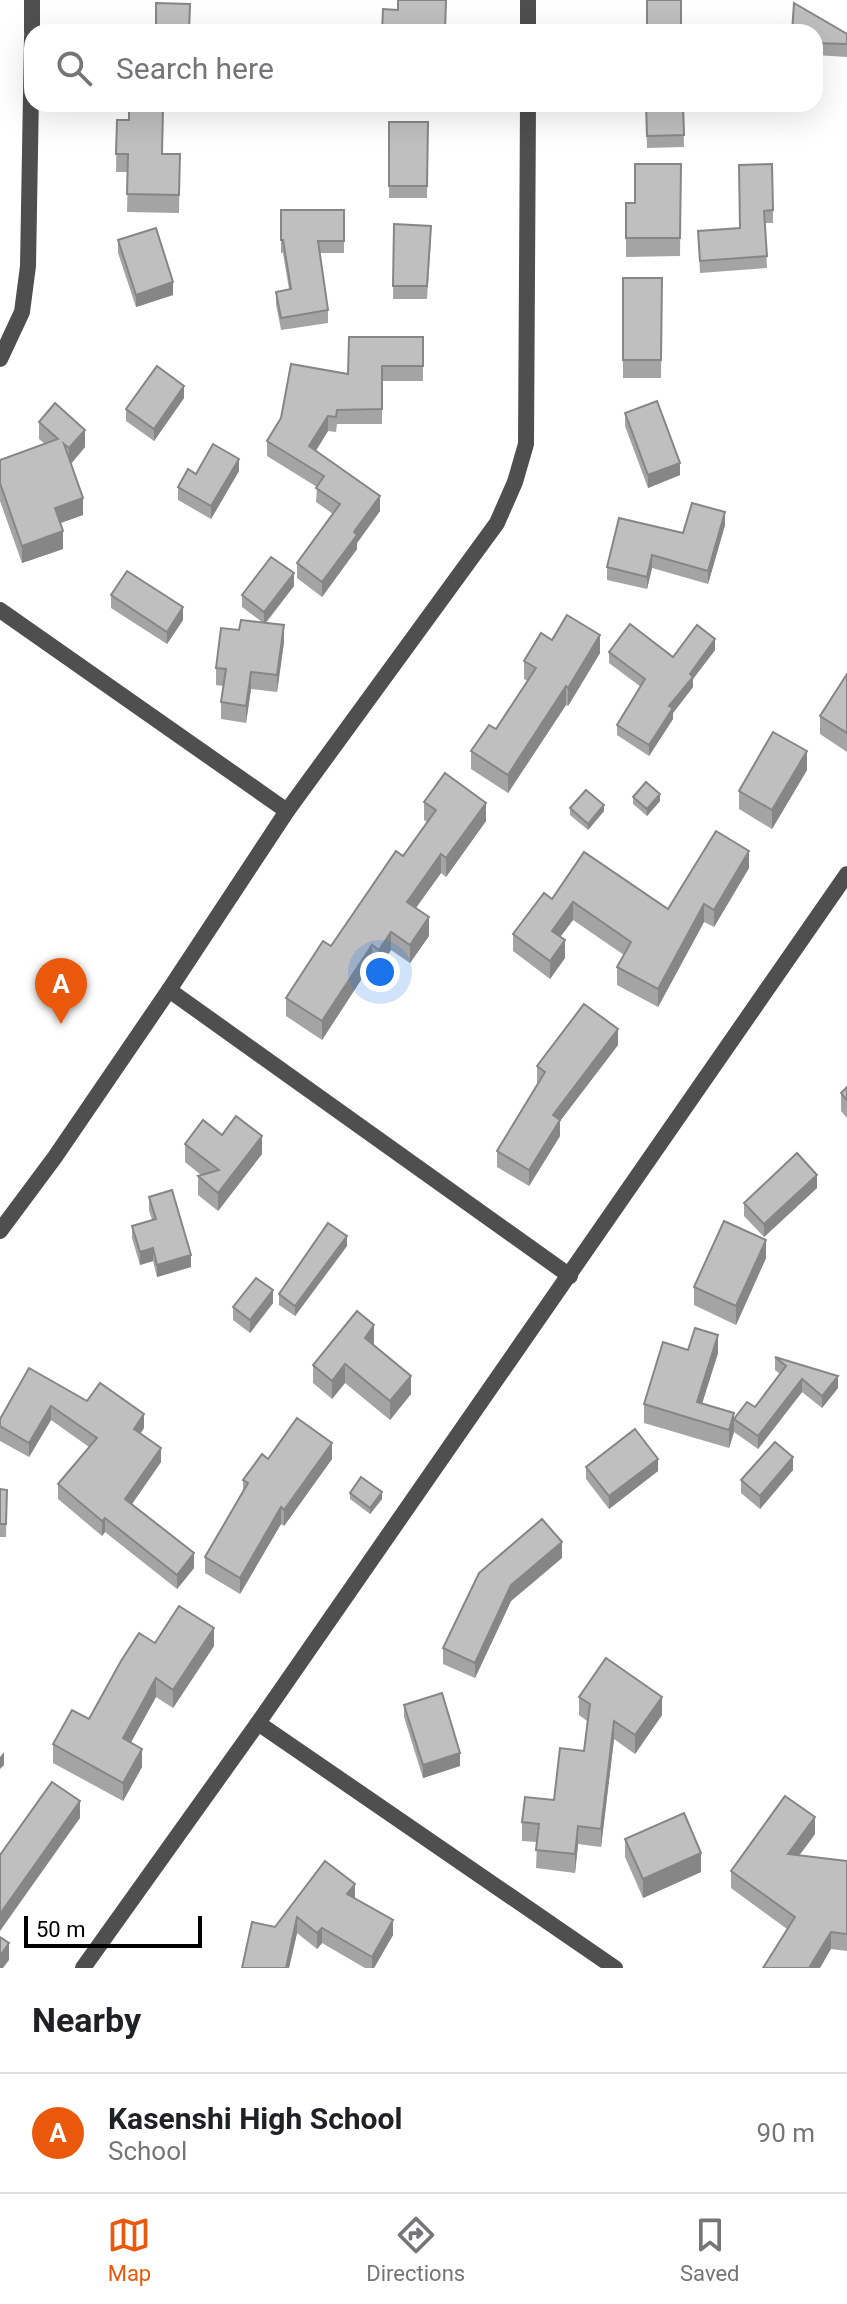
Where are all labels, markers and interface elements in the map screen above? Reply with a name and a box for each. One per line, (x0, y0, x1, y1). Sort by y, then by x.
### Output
search box (24, 24, 823, 112)
icon: search (52, 46, 96, 90)
text: Search here (116, 51, 274, 86)
your location (360, 952, 400, 992)
pin: A (35, 958, 87, 1024)
scale bar (24, 1912, 202, 1948)
text: 50 m (36, 1917, 85, 1942)
text: Nearby (32, 2000, 141, 2040)
text: Kasenshi High School (108, 2101, 402, 2136)
text: A (49, 2118, 67, 2148)
text: 90 m (757, 2118, 815, 2148)
text: School (108, 2136, 187, 2166)
tab: Map (107, 2213, 151, 2286)
tab: Directions (366, 2213, 465, 2286)
tab: Saved (680, 2213, 740, 2286)

